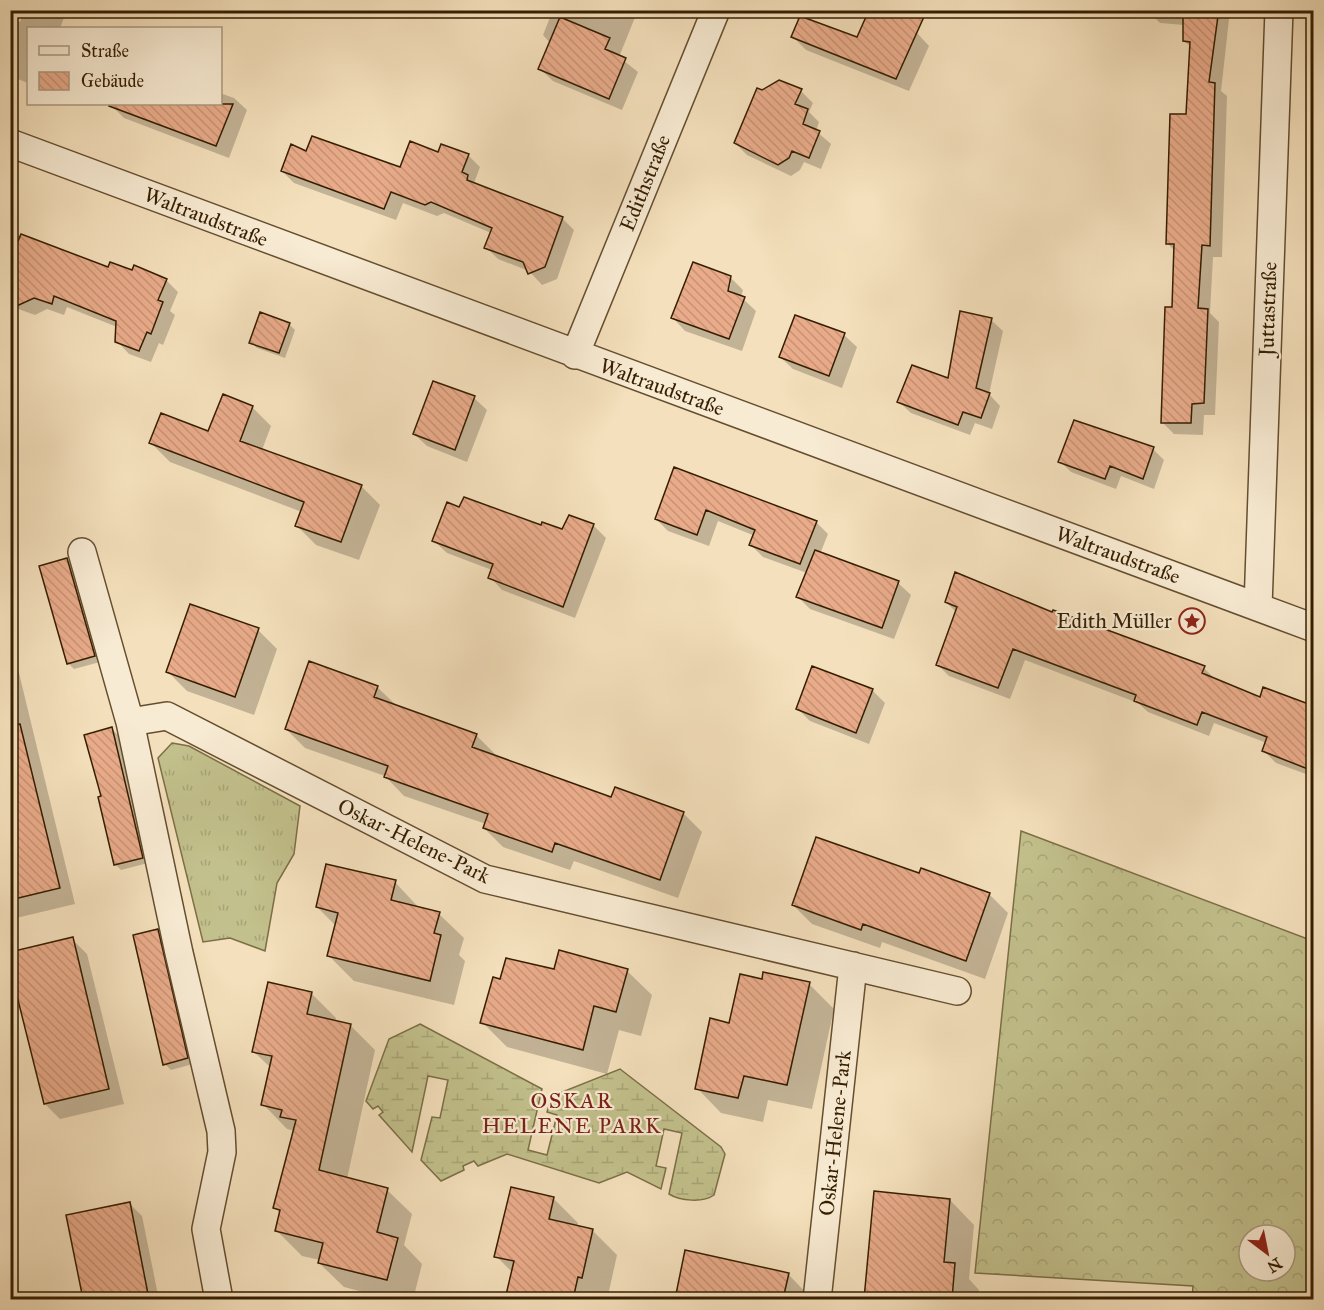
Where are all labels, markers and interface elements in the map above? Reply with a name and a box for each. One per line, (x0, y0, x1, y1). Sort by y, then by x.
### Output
legend (27, 27, 222, 105)
text: Straße (81, 40, 129, 62)
text: Gebäude (81, 70, 144, 92)
street label: Edithstraße (614, 131, 676, 235)
street label: Waltraudstraße (140, 181, 272, 253)
street label: Juttastraße (1253, 261, 1283, 359)
street label: Waltraudstraße (596, 352, 728, 422)
street label: Waltraudstraße (1052, 520, 1184, 590)
place icon: Edith Müller (1177, 606, 1207, 636)
place label: Edith Müller (1057, 608, 1172, 634)
street label: Oskar-Helene-Park (333, 793, 495, 889)
street label: Oskar-Helene-Park (813, 1049, 857, 1217)
district label: OSKAR HELENE PARK (482, 1087, 662, 1139)
north arrow (1237, 1223, 1297, 1283)
text: N (1264, 1254, 1285, 1277)

